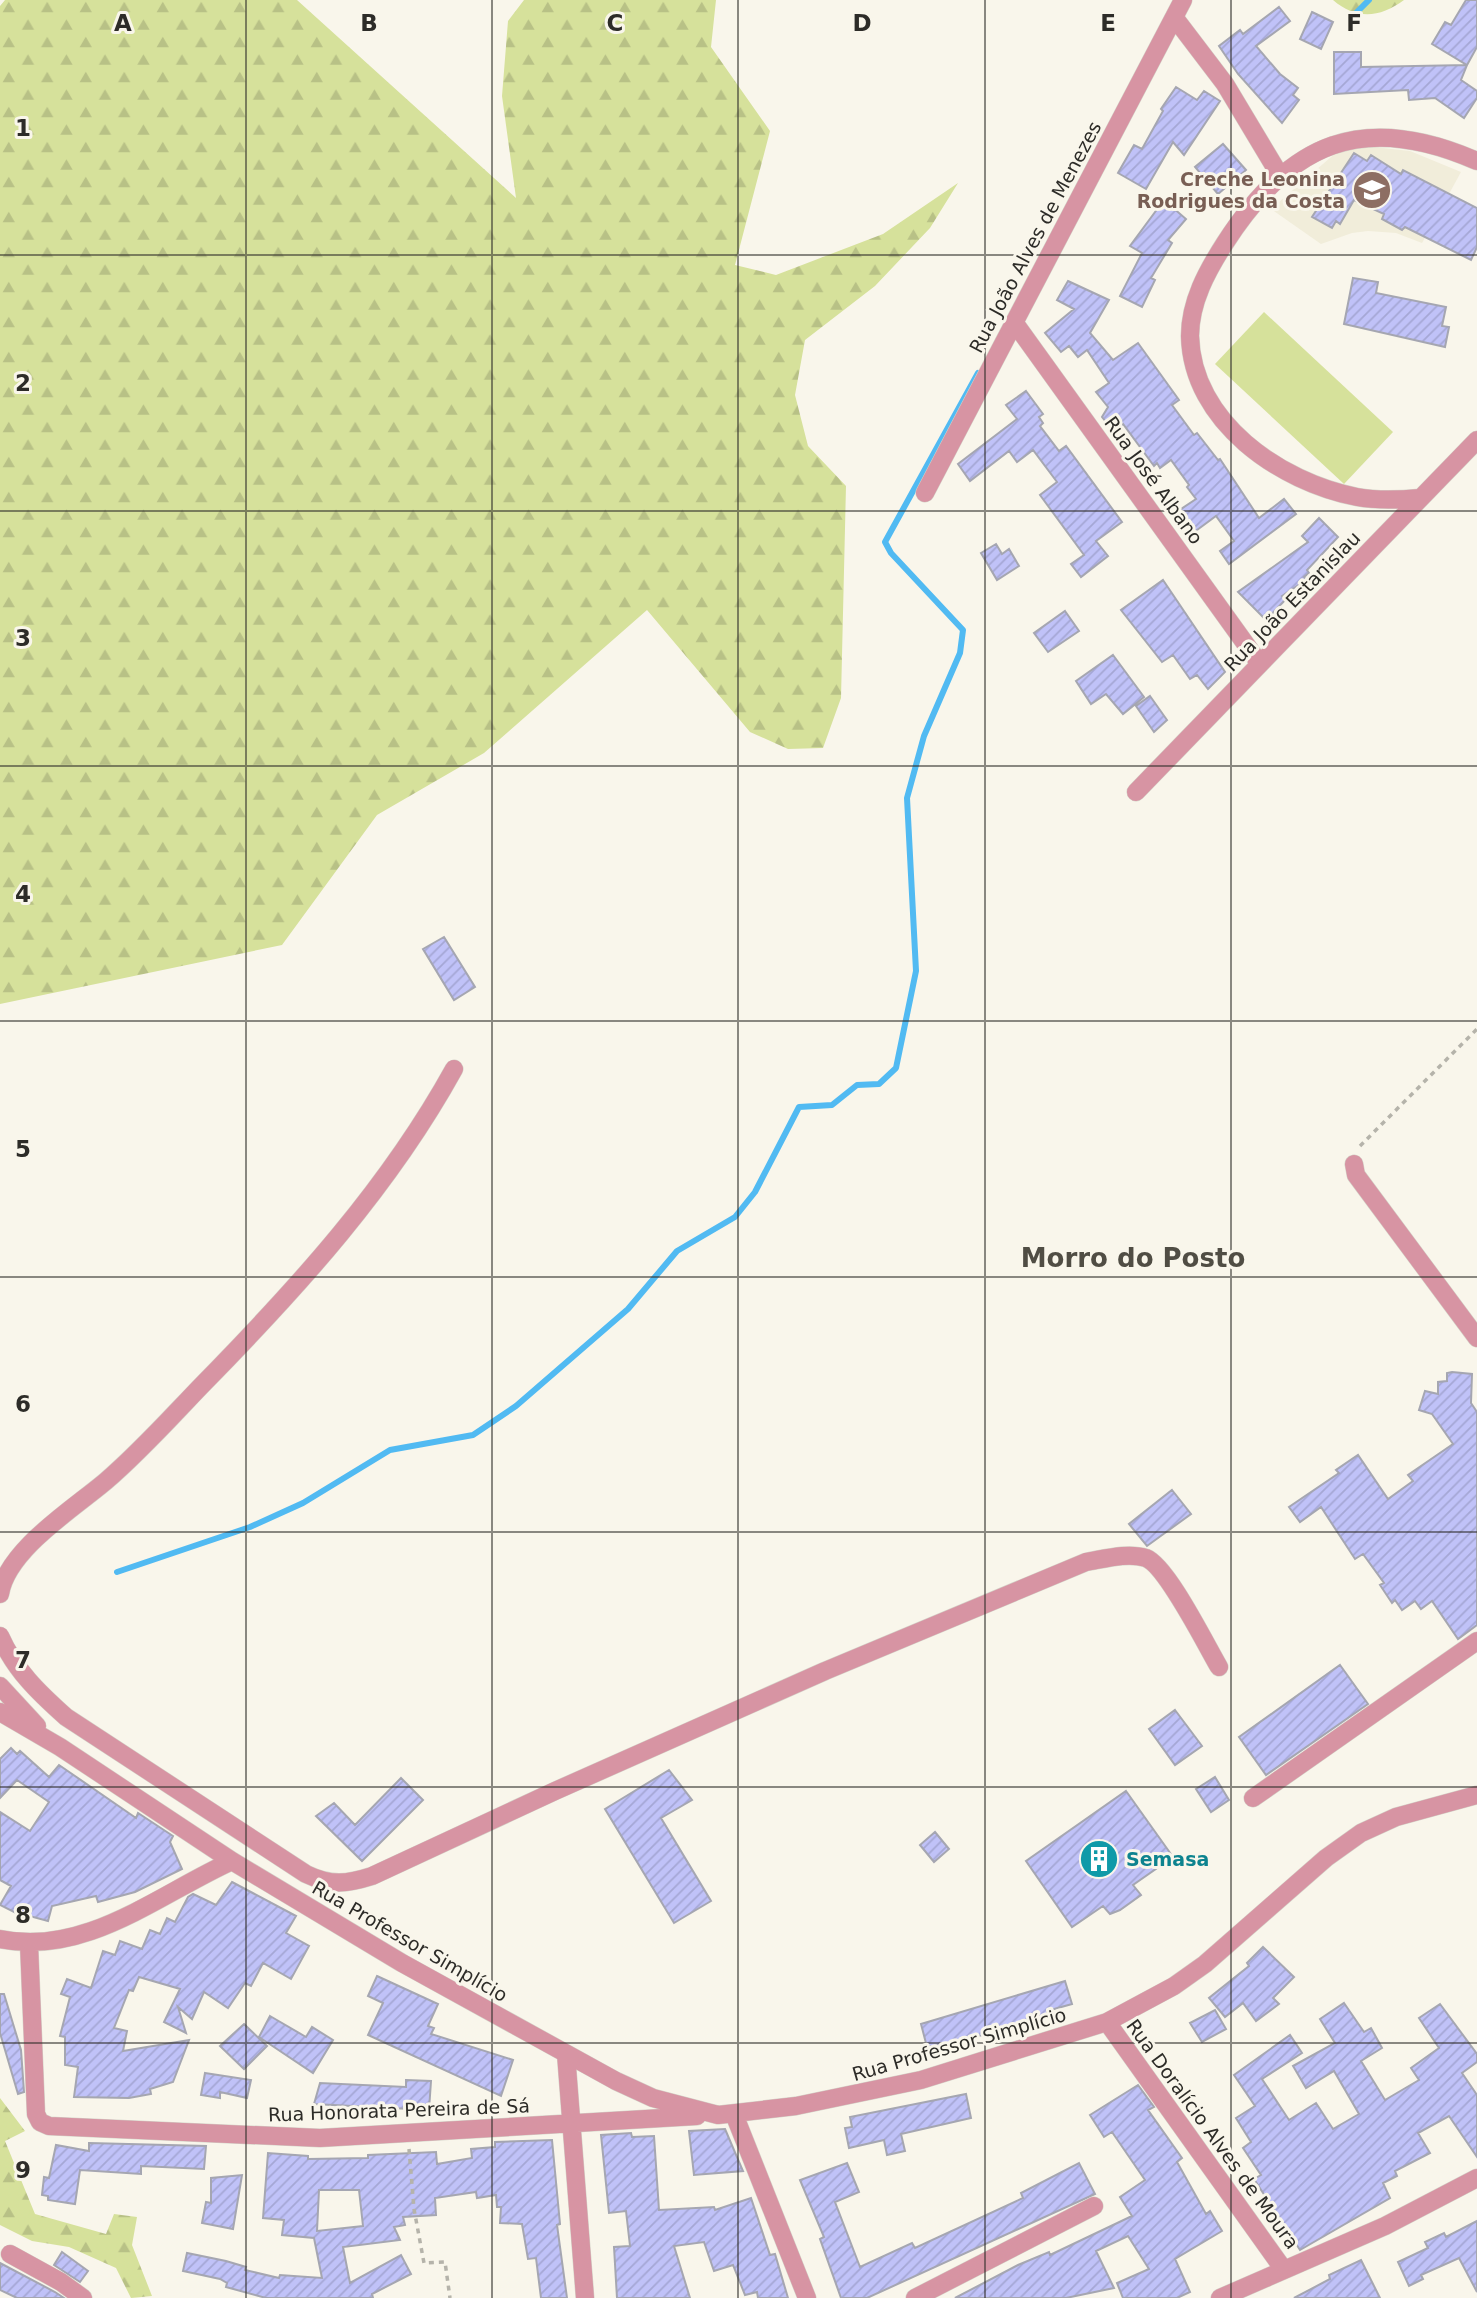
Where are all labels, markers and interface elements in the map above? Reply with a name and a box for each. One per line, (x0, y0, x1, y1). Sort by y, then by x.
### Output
text: A (114, 10, 132, 36)
text: B (360, 10, 378, 36)
text: C (607, 10, 623, 36)
text: D (852, 10, 872, 36)
text: E (1100, 10, 1116, 36)
text: F (1346, 10, 1362, 36)
text: 1 (15, 115, 31, 141)
street label: Rua João Alves de Menezes (965, 118, 1105, 356)
place label: Creche Leonina Rodrigues da Costa (1137, 168, 1345, 212)
school or university icon: Creche Leonina Rodrigues da Costa (1351, 169, 1393, 211)
text: 2 (15, 370, 31, 396)
street label: Rua José Albano (1100, 412, 1208, 548)
street label: Rua João Estanislau (1220, 527, 1364, 675)
text: 3 (15, 625, 31, 651)
text: 4 (15, 881, 31, 907)
text: 5 (15, 1136, 31, 1162)
district label: Morro do Posto (1021, 1243, 1245, 1273)
text: 6 (15, 1391, 31, 1417)
text: 7 (15, 1647, 31, 1673)
building icon: Semasa (1078, 1838, 1120, 1880)
place label: Semasa (1126, 1848, 1209, 1870)
street label: Rua Professor Simplício (309, 1876, 511, 2006)
text: 8 (15, 1902, 31, 1928)
street label: Rua Professor Simplício (849, 2003, 1069, 2085)
street label: Rua Doralício Alves de Moura (1122, 2015, 1304, 2253)
street label: Rua Honorata Pereira de Sá (268, 2094, 530, 2126)
text: 9 (15, 2157, 31, 2183)

